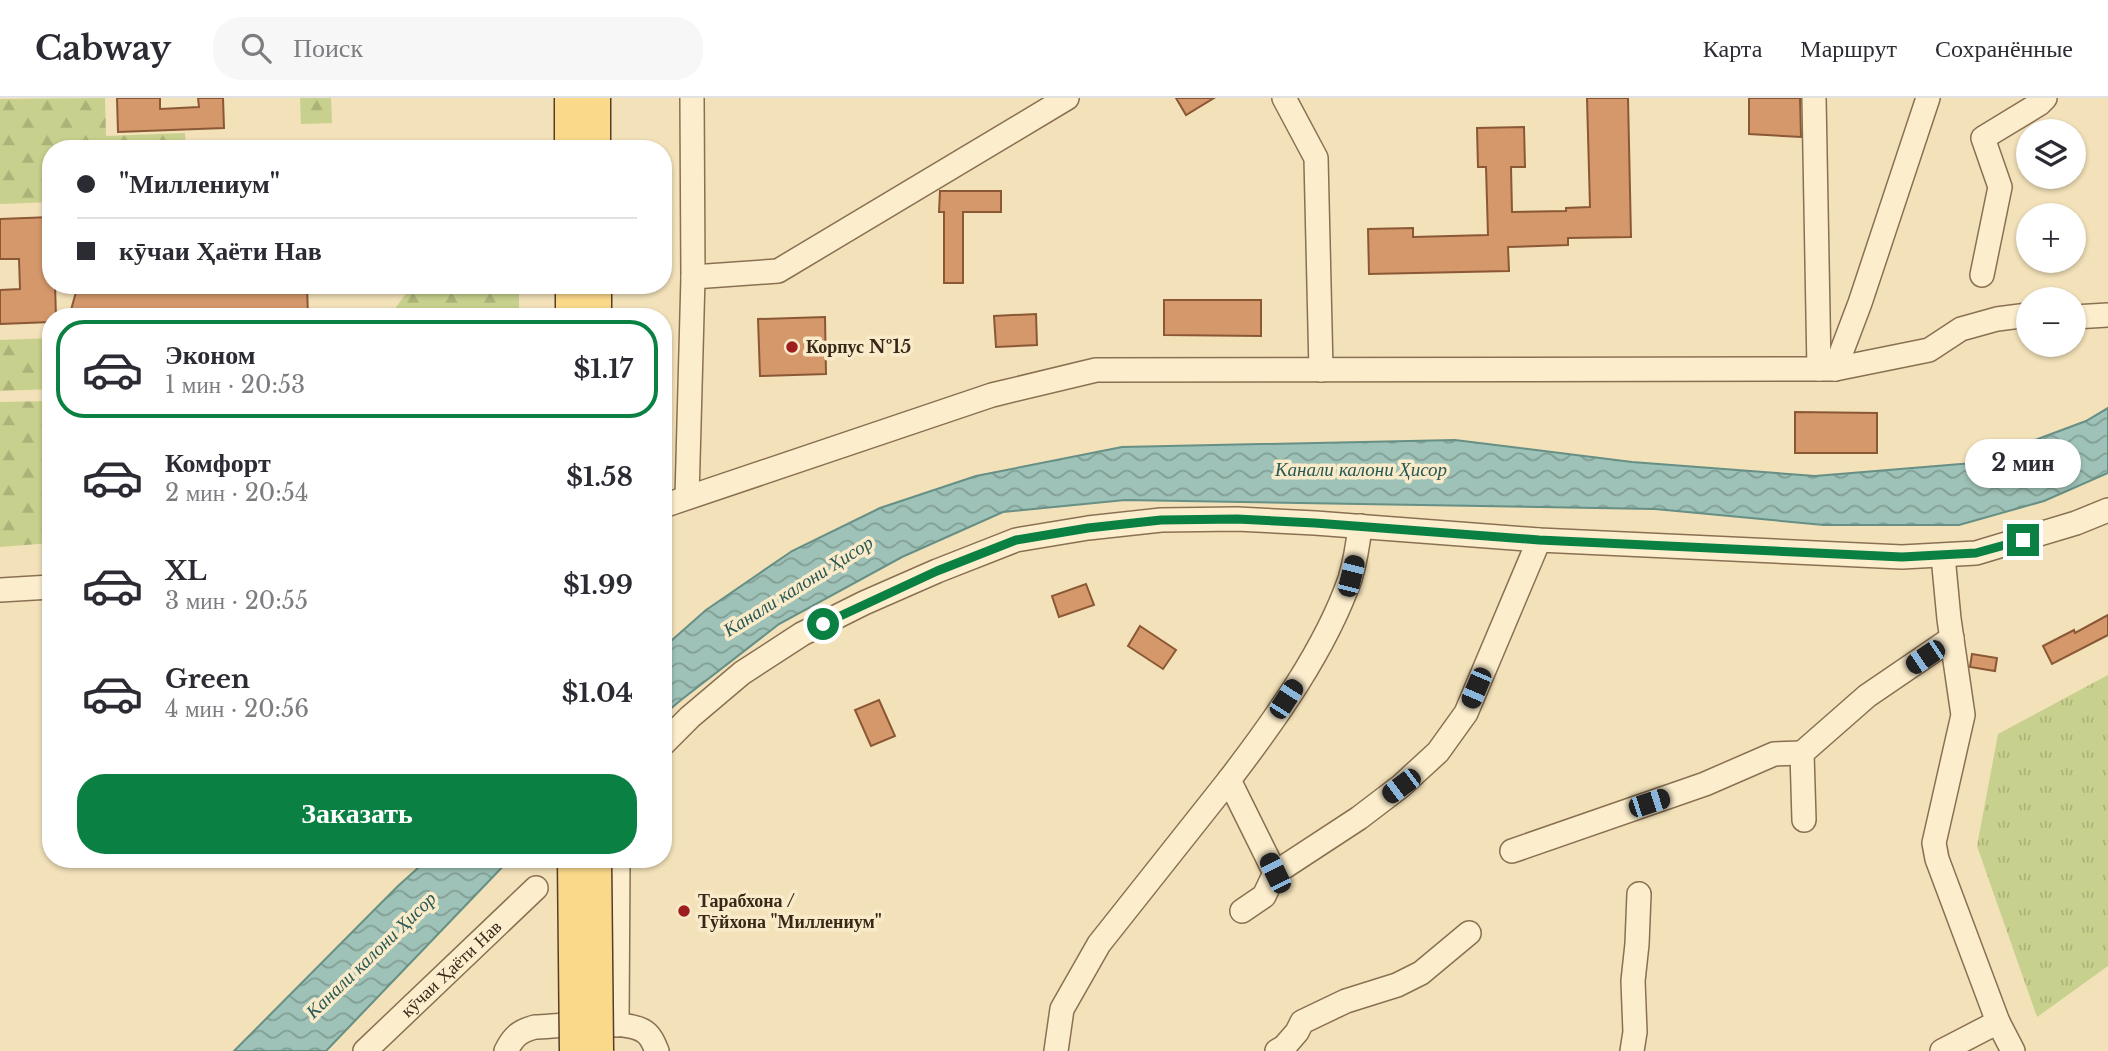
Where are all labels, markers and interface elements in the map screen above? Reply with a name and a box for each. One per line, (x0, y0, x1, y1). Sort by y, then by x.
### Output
search box (213, 17, 703, 80)
text: Cabway (35, 28, 171, 69)
icon: search (237, 29, 275, 67)
text: Поиск (293, 32, 363, 64)
text: Карта (1703, 34, 1762, 63)
text: Маршрут (1800, 34, 1897, 63)
text: Сохранённые (1935, 34, 2073, 63)
map controls (2016, 119, 2086, 357)
button: layers (2016, 119, 2086, 189)
text: "Миллениум" (119, 168, 280, 200)
button: + (2016, 203, 2086, 273)
text: кӯчаи Ҳаёти Нав (119, 235, 322, 267)
button: − (2016, 287, 2086, 357)
place label: Корпус №15 (806, 336, 911, 358)
icon: car (81, 338, 144, 401)
text: Эконом (165, 339, 255, 371)
marker: Корпус №15 (784, 339, 800, 355)
text: $1.17 (573, 353, 633, 385)
text: 1 мин · 20:53 (165, 371, 305, 399)
callout: 2 мин (1965, 438, 2081, 488)
icon: car (81, 446, 144, 509)
text: Комфорт (165, 447, 271, 479)
text: 2 мин (1991, 449, 2055, 477)
water label: Канали калони Ҳисор (1274, 458, 1447, 481)
text: $1.58 (566, 461, 633, 493)
text: 2 мин · 20:54 (165, 479, 308, 507)
route end (2007, 524, 2039, 556)
water label: Канали калони Ҳисор (718, 531, 877, 642)
car (1336, 553, 1367, 599)
icon: car (81, 554, 144, 617)
text: XL (165, 555, 207, 587)
text: $1.99 (563, 569, 633, 601)
text: 3 мин · 20:55 (165, 587, 308, 615)
route start (807, 608, 839, 640)
car (1902, 637, 1949, 677)
icon: car (81, 662, 144, 725)
text: Green (165, 663, 250, 695)
car (1459, 665, 1494, 711)
car (1266, 676, 1307, 722)
text: $1.04 (562, 677, 633, 709)
text: 4 мин · 20:56 (165, 695, 309, 723)
car (1378, 765, 1425, 807)
button: Заказать (77, 774, 637, 854)
car (1626, 787, 1673, 819)
car (1257, 850, 1294, 896)
water label: Канали калони Ҳисор (300, 887, 441, 1024)
place label: Тарабхона / Тӯйхона "Миллениум" (698, 890, 882, 933)
marker: Тарабхона / Тӯйхона "Миллениум" (676, 903, 692, 919)
street label: кӯчаи Ҳаёти Нав (396, 916, 506, 1022)

